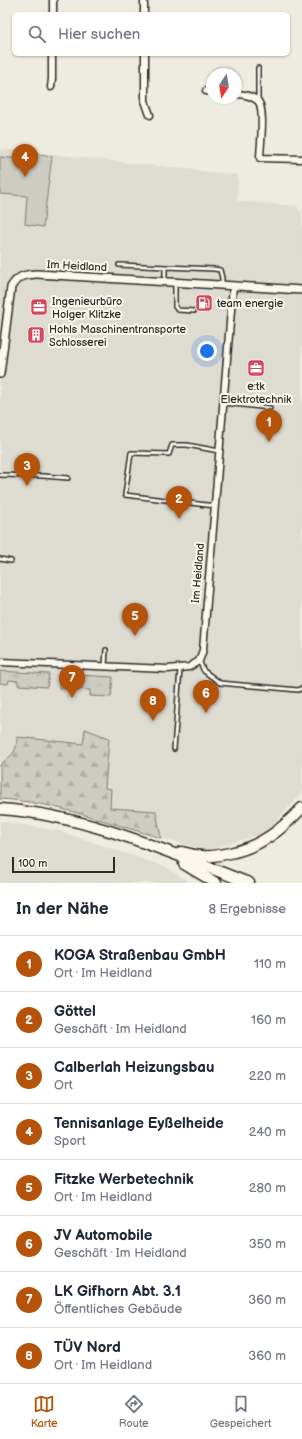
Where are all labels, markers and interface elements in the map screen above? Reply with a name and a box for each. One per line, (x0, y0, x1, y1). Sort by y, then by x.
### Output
search box (12, 12, 290, 56)
icon: search (26, 23, 48, 45)
text: Hier suchen (58, 25, 140, 44)
north arrow (206, 68, 242, 104)
pin: 4 (12, 144, 38, 177)
street label: Im Heidland (47, 258, 107, 274)
fuel station icon: team energie (194, 293, 214, 313)
place label: Ingenieurbüro Holger Klitzke (52, 295, 122, 321)
office icon: Ingenieurbüro Holger Klitzke (29, 297, 49, 317)
place label: team energie (217, 297, 284, 310)
place label: Hohls Maschinentransporte Schlosserei (49, 323, 187, 349)
building icon: Hohls Maschinentransporte Schlosserei (26, 325, 46, 345)
your location (197, 341, 217, 361)
office icon: e:tk Elektrotechnik (246, 358, 266, 378)
place label: e:tk Elektrotechnik (221, 380, 292, 406)
pin: 1 (256, 409, 282, 442)
pin: 3 (14, 453, 40, 486)
pin: 2 (166, 486, 192, 519)
street label: Im Heidland (189, 543, 207, 603)
pin: 5 (122, 603, 148, 636)
pin: 7 (59, 665, 85, 698)
pin: 6 (193, 680, 219, 713)
pin: 8 (140, 688, 166, 721)
scale bar (12, 855, 115, 874)
text: 100 m (18, 857, 47, 870)
text: In der Nähe (16, 899, 109, 919)
text: 8 Ergebnisse (208, 901, 286, 917)
text: KOGA Straßenbau GmbH (54, 946, 226, 965)
text: 1 (26, 956, 32, 972)
text: 110 m (254, 956, 286, 972)
text: Ort · Im Heidland (54, 965, 152, 981)
text: Göttel (54, 1002, 96, 1021)
text: 2 (25, 1012, 33, 1028)
text: 160 m (251, 1012, 286, 1028)
text: Geschäft · Im Heidland (54, 1021, 187, 1037)
text: Calberlah Heizungsbau (54, 1058, 214, 1077)
text: 3 (25, 1068, 33, 1084)
text: 220 m (249, 1068, 286, 1084)
text: Ort (54, 1077, 73, 1093)
text: Tennisanlage Eyßelheide (54, 1114, 224, 1133)
text: 4 (25, 1124, 33, 1140)
text: 240 m (249, 1124, 286, 1140)
text: Sport (54, 1133, 86, 1149)
text: Fitzke Werbetechnik (54, 1170, 194, 1189)
text: 5 (25, 1180, 33, 1196)
text: 280 m (249, 1180, 286, 1196)
text: Ort · Im Heidland (54, 1189, 152, 1205)
text: JV Automobile (54, 1226, 152, 1245)
text: 6 (25, 1236, 33, 1252)
text: 350 m (249, 1236, 286, 1252)
text: Geschäft · Im Heidland (54, 1245, 187, 1261)
text: LK Gifhorn Abt. 3.1 (54, 1282, 181, 1301)
text: 7 (25, 1292, 33, 1308)
text: 360 m (248, 1292, 286, 1308)
text: Öffentliches Gebäude (54, 1301, 182, 1317)
text: TÜV Nord (54, 1338, 121, 1357)
text: 8 (25, 1348, 33, 1364)
text: 360 m (248, 1348, 286, 1364)
text: Ort · Im Heidland (54, 1357, 152, 1373)
tab: Karte (31, 1393, 58, 1430)
tab: Route (119, 1393, 148, 1430)
tab: Gespeichert (210, 1393, 271, 1430)

